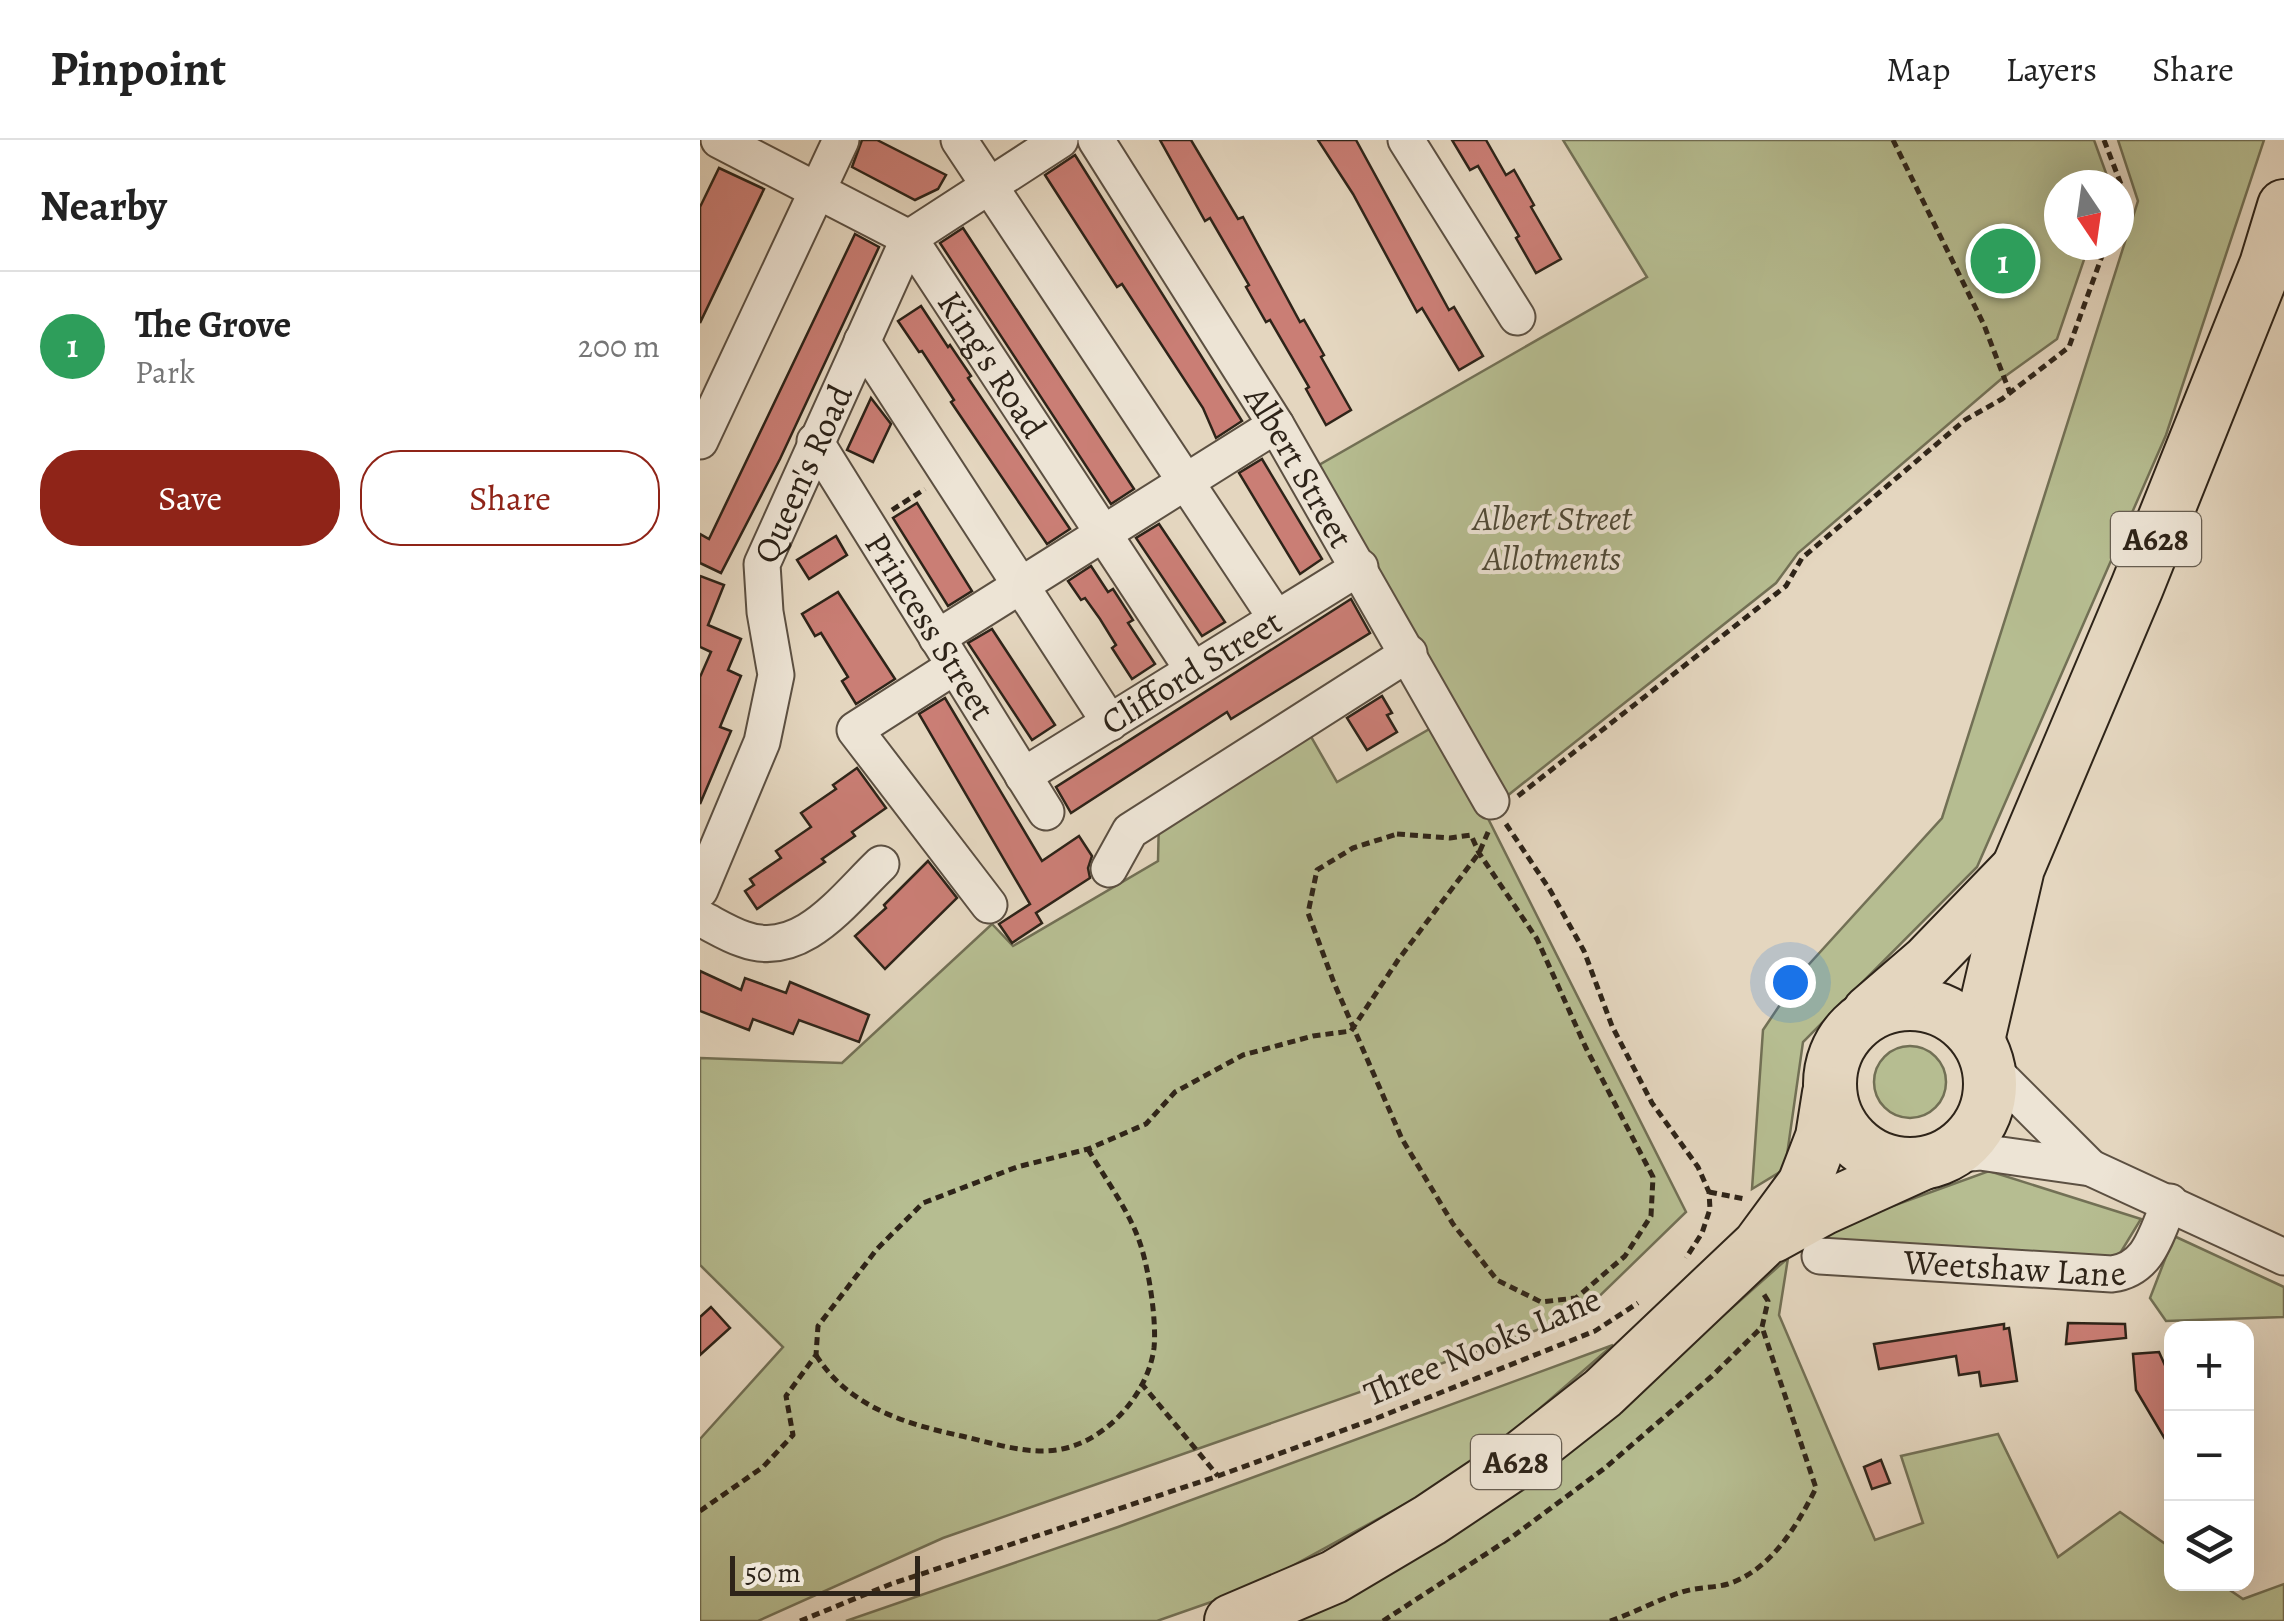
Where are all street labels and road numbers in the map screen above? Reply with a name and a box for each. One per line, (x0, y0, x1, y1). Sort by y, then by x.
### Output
street label: King's Road (926, 281, 1058, 447)
street label: Albert Street (1233, 376, 1365, 557)
street label: Queen's Road (742, 377, 864, 571)
road number: A628 (2111, 512, 2201, 566)
street label: Princess Street (854, 523, 1007, 729)
street label: Clifford Street (1092, 597, 1291, 746)
street label: Weetshaw Lane (1901, 1237, 2131, 1298)
street label: Three Nooks Lane (1356, 1275, 1608, 1417)
road number: A628 (1471, 1435, 1561, 1489)

